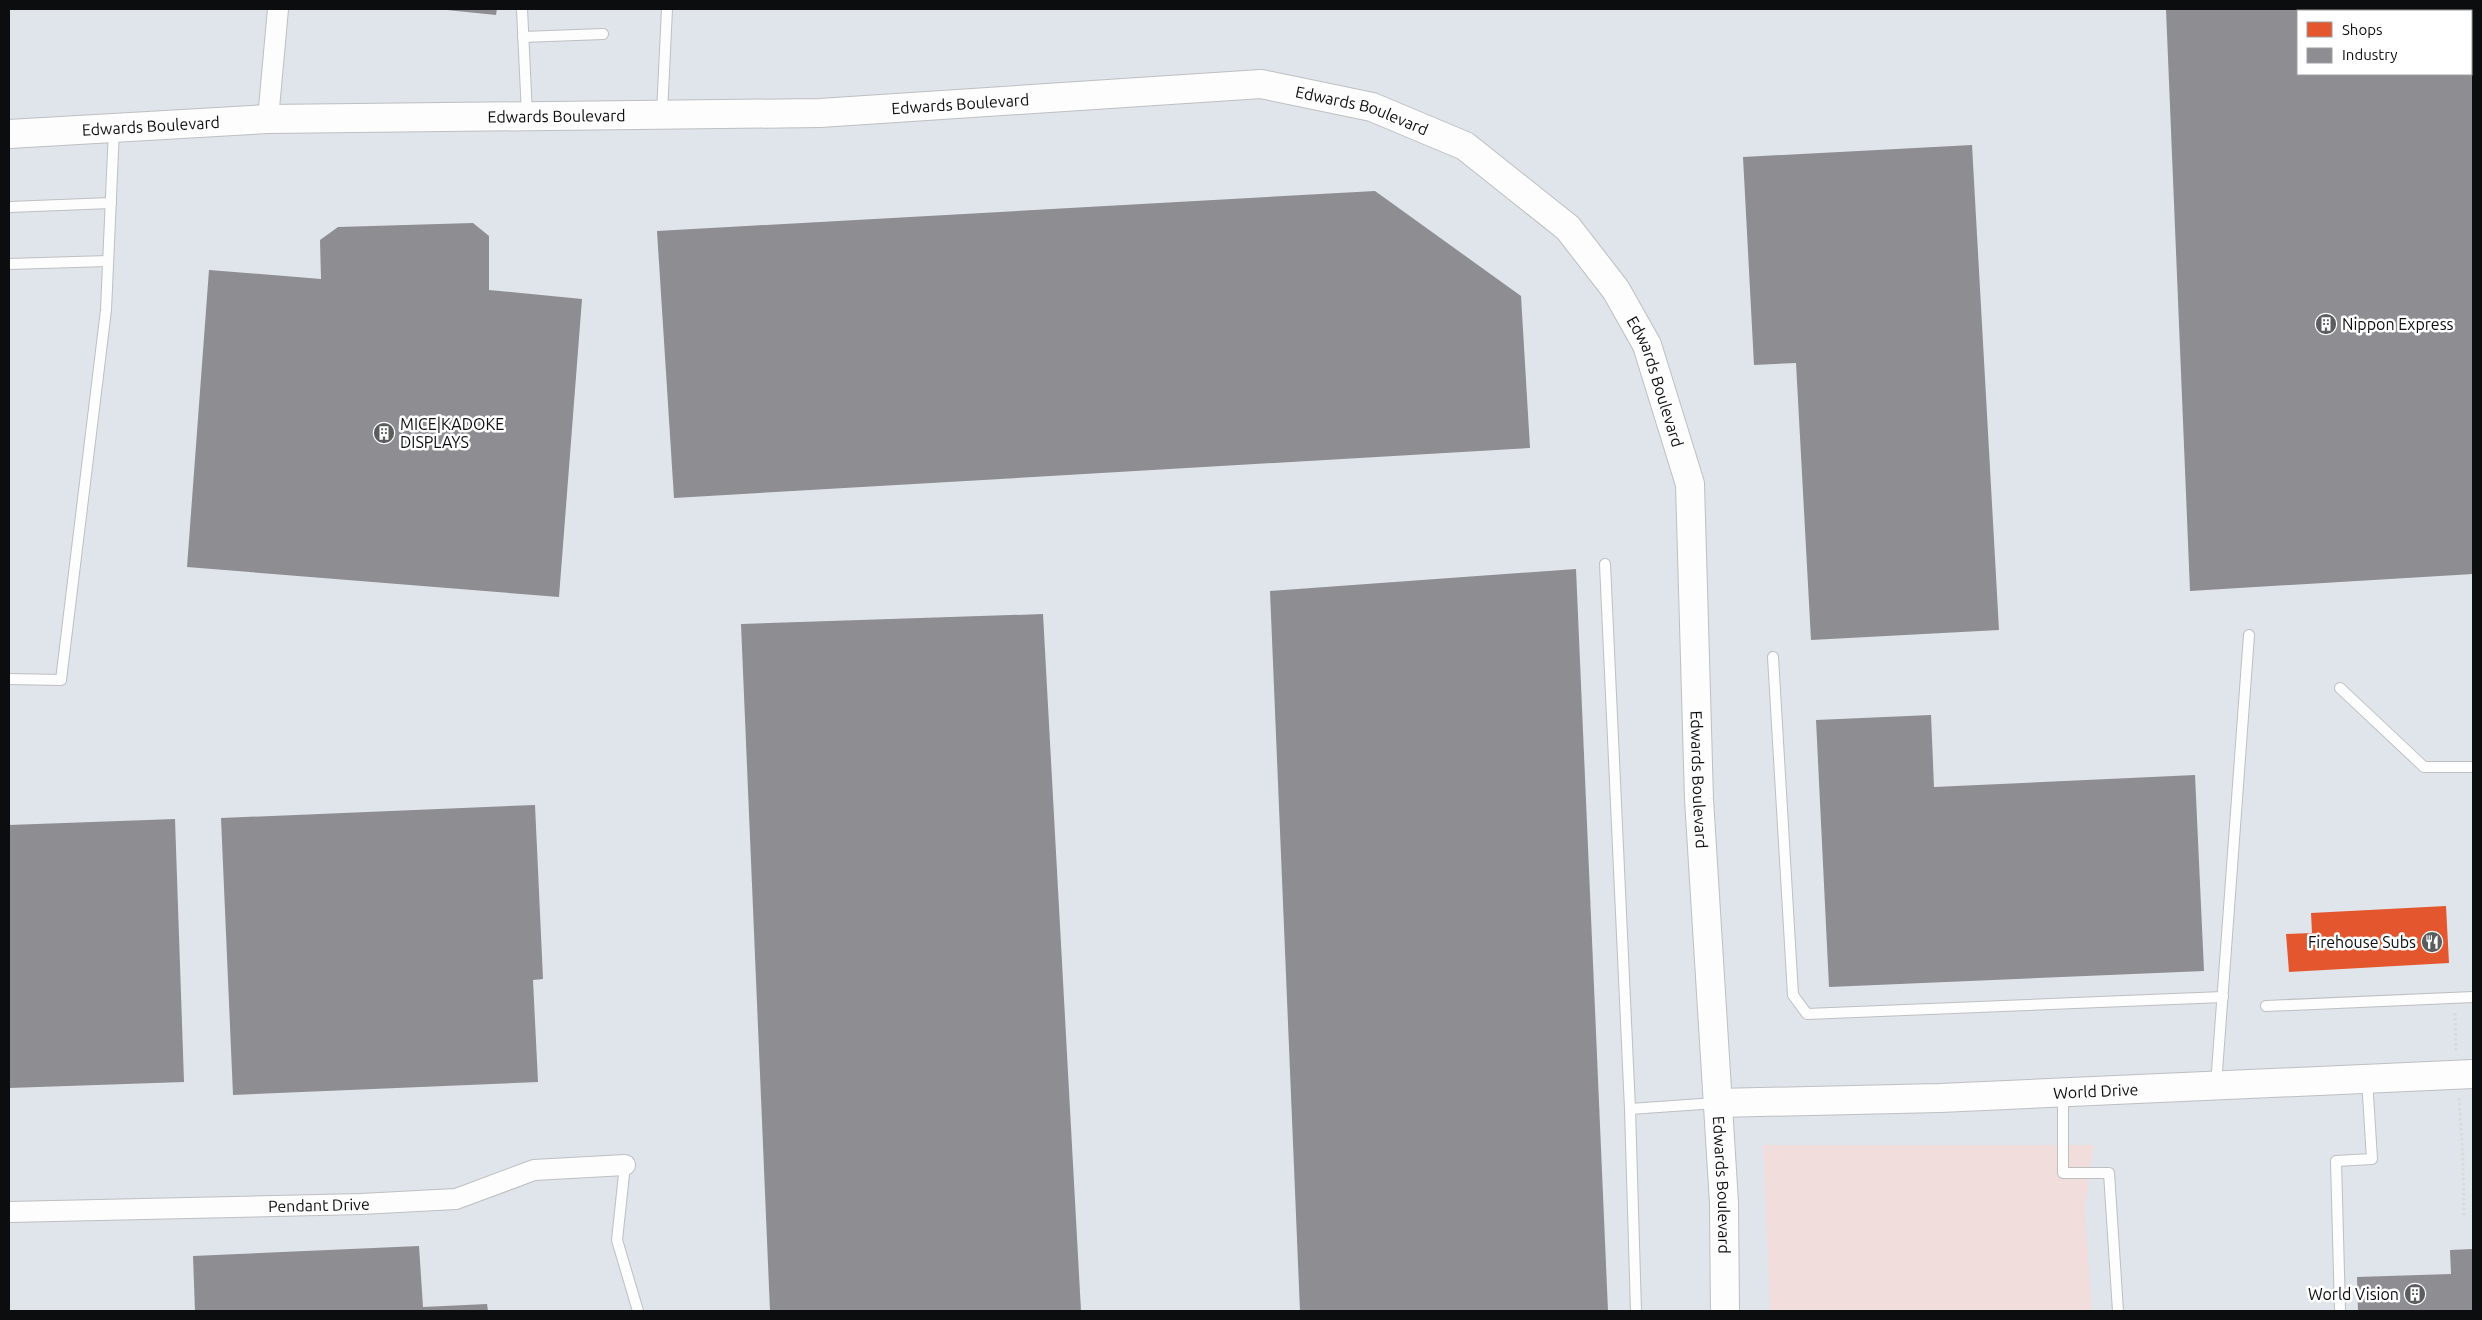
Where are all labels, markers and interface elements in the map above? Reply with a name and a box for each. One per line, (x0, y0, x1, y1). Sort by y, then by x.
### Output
legend (2297, 10, 2472, 75)
text: Shops (2342, 21, 2383, 38)
text: Industry (2342, 46, 2397, 63)
street label: Edwards Boulevard (1294, 82, 1431, 139)
street label: Edwards Boulevard (891, 90, 1030, 117)
street label: Edwards Boulevard (487, 106, 626, 126)
street label: Edwards Boulevard (81, 113, 220, 139)
building icon: Nippon Express (2314, 312, 2338, 336)
street label: Edwards Boulevard (1624, 313, 1687, 449)
place label: Nippon Express (2342, 315, 2454, 333)
place label: MICE|KADOKE DISPLAYS (400, 415, 504, 451)
building icon: MICE|KADOKE DISPLAYS (372, 421, 396, 445)
street label: Edwards Boulevard (1687, 710, 1711, 849)
restaurant icon: Firehouse Subs (2420, 930, 2444, 954)
place label: Firehouse Subs (2308, 933, 2416, 951)
street label: World Drive (2053, 1080, 2139, 1102)
street label: Edwards Boulevard (1710, 1115, 1733, 1254)
street label: Pendant Drive (268, 1195, 370, 1215)
building icon: World Vision (2403, 1282, 2427, 1306)
place label: World Vision (2308, 1285, 2399, 1303)

